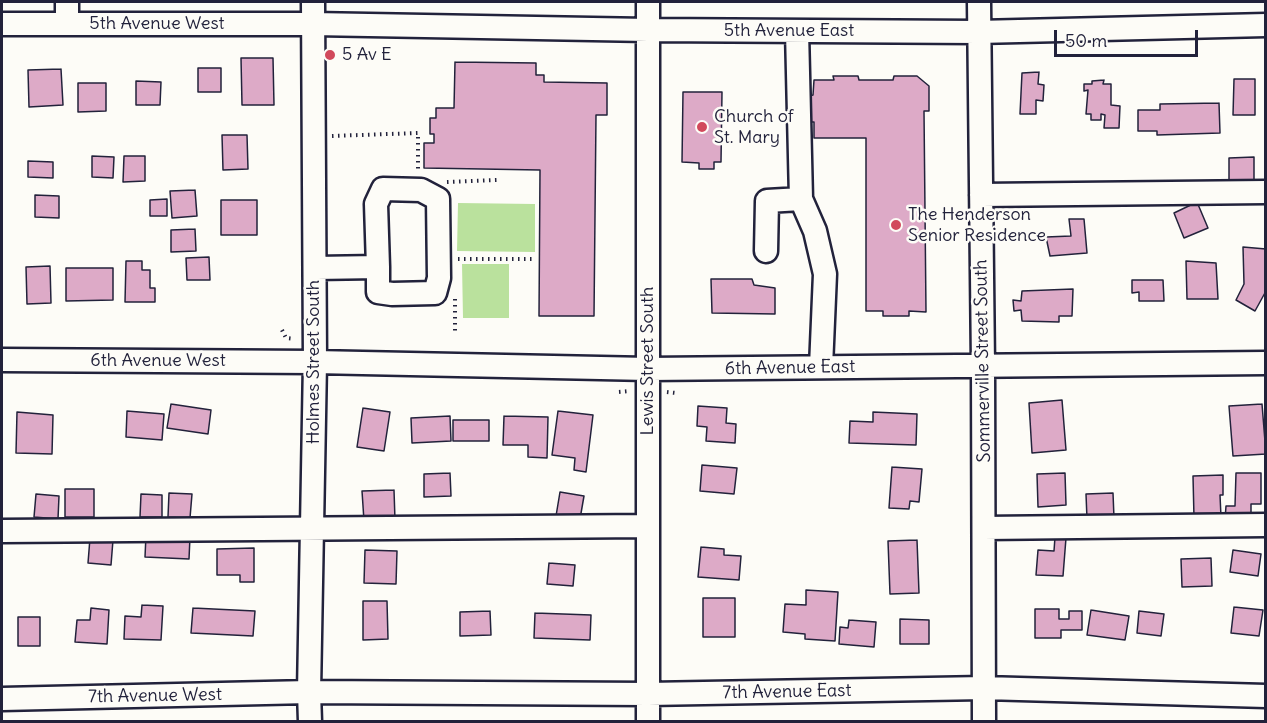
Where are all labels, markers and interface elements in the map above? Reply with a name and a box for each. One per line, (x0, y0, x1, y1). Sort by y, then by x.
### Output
street label: 5th Avenue West (89, 13, 225, 35)
scale bar (1057, 18, 1201, 56)
street label: 5th Avenue East (724, 20, 854, 42)
text: 50 m (1065, 29, 1107, 52)
place label: 5 Av E (342, 44, 392, 66)
marker: 5 Av E (323, 48, 337, 62)
place label: Church of St. Mary (714, 106, 794, 148)
marker: Church of St. Mary (695, 120, 709, 134)
place label: The Henderson Senior Residence (908, 204, 1046, 246)
marker: The Henderson Senior Residence (889, 218, 903, 232)
street label: Sommerville Street South (970, 259, 996, 463)
street label: Holmes Street South (303, 280, 325, 444)
street label: Lewis Street South (637, 286, 659, 436)
street label: 6th Avenue West (90, 350, 226, 372)
street label: 6th Avenue East (725, 356, 855, 380)
street label: 7th Avenue East (722, 680, 852, 704)
street label: 7th Avenue West (88, 684, 222, 708)

